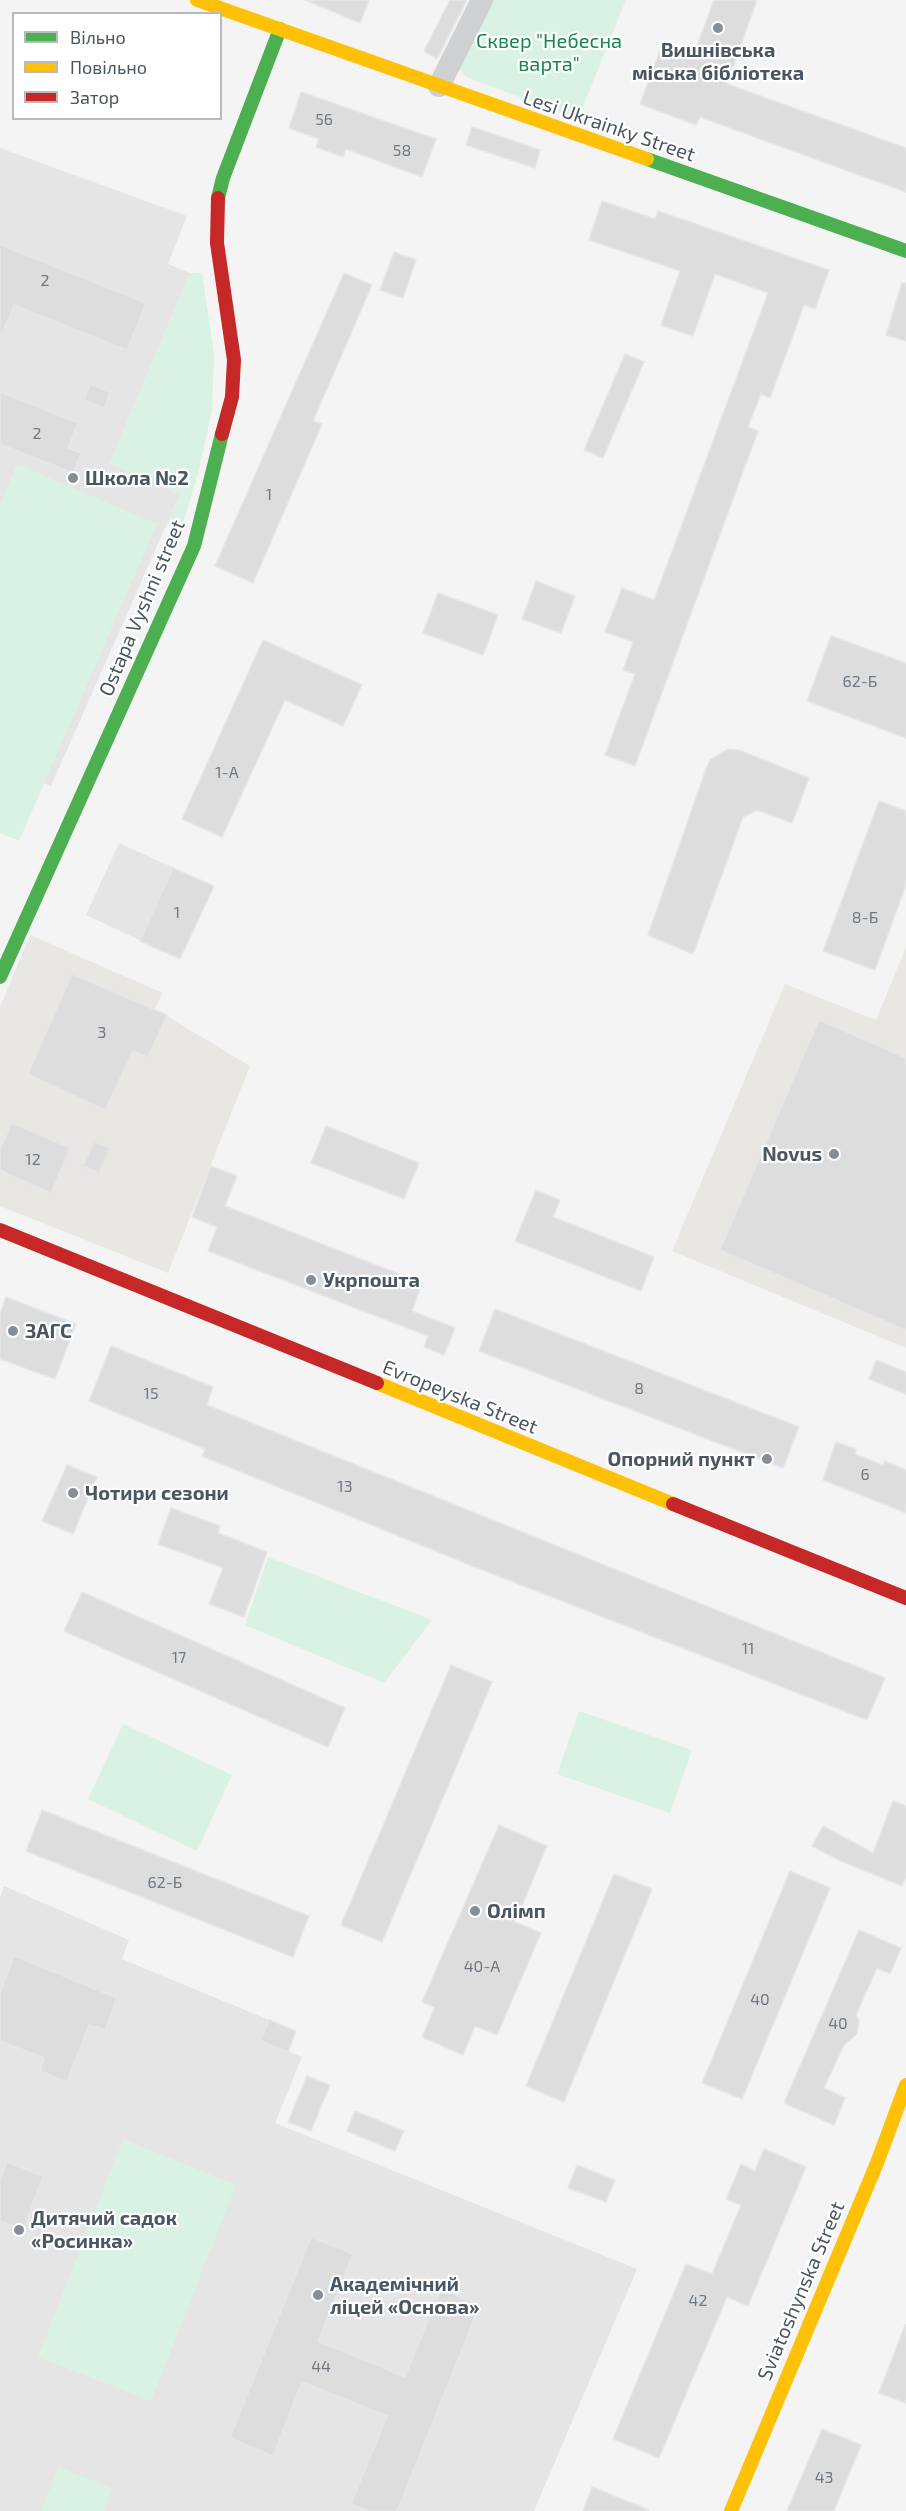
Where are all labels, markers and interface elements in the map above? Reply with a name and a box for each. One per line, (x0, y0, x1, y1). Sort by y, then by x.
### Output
legend (12, 12, 222, 120)
marker: Вишнівська міська бібліотека (711, 21, 725, 35)
text: Вільно (70, 26, 126, 48)
park label: Сквер "Небесна варта" (476, 29, 622, 76)
place label: Вишнівська міська бібліотека (632, 38, 804, 85)
text: Повільно (70, 56, 147, 78)
street label: Lesi Ukrainky Street (520, 85, 698, 167)
text: Затор (70, 86, 119, 108)
house number: 56 (315, 110, 333, 130)
house number: 58 (393, 141, 411, 161)
house number: 2 (41, 271, 49, 291)
house number: 2 (33, 424, 41, 444)
place label: Школа №2 (85, 466, 189, 490)
marker: Школа №2 (66, 471, 80, 485)
house number: 1 (266, 485, 272, 505)
street label: Ostapa Vyshni street (94, 516, 190, 700)
house number: 62-Б (843, 672, 877, 692)
house number: 1-А (215, 763, 239, 783)
house number: 1 (174, 903, 180, 923)
house number: 8-Б (852, 908, 878, 928)
house number: 3 (98, 1023, 106, 1043)
place label: Novus (762, 1142, 822, 1166)
marker: Novus (827, 1147, 841, 1161)
house number: 12 (25, 1150, 41, 1170)
place label: Укрпошта (323, 1268, 420, 1292)
marker: Укрпошта (304, 1273, 318, 1287)
place label: ЗАГС (25, 1319, 72, 1343)
marker: ЗАГС (6, 1324, 20, 1338)
street label: Evropeyska Street (379, 1355, 541, 1439)
house number: 8 (634, 1379, 644, 1399)
house number: 15 (144, 1384, 158, 1404)
place label: Опорний пункт (608, 1447, 755, 1471)
marker: Опорний пункт (760, 1452, 774, 1466)
house number: 6 (860, 1465, 870, 1485)
house number: 13 (337, 1477, 353, 1497)
place label: Чотири сезони (85, 1481, 229, 1505)
marker: Чотири сезони (66, 1486, 80, 1500)
house number: 11 (742, 1639, 754, 1659)
house number: 17 (172, 1648, 186, 1668)
house number: 62-Б (148, 1873, 182, 1893)
place label: Олімп (487, 1899, 546, 1923)
marker: Олімп (468, 1904, 482, 1918)
house number: 40-А (464, 1957, 500, 1977)
house number: 40 (750, 1990, 770, 2010)
house number: 40 (828, 2014, 848, 2034)
street label: Sviatoshynska Street (752, 2198, 850, 2384)
place label: Дитячий садок «Росинка» (31, 2206, 177, 2253)
marker: Дитячий садок «Росинка» (12, 2223, 26, 2237)
place label: Академічний ліцей «Основа» (330, 2272, 479, 2319)
marker: Академічний ліцей «Основа» (311, 2288, 325, 2302)
house number: 42 (689, 2291, 707, 2311)
house number: 44 (311, 2357, 331, 2377)
house number: 43 (815, 2468, 833, 2488)

